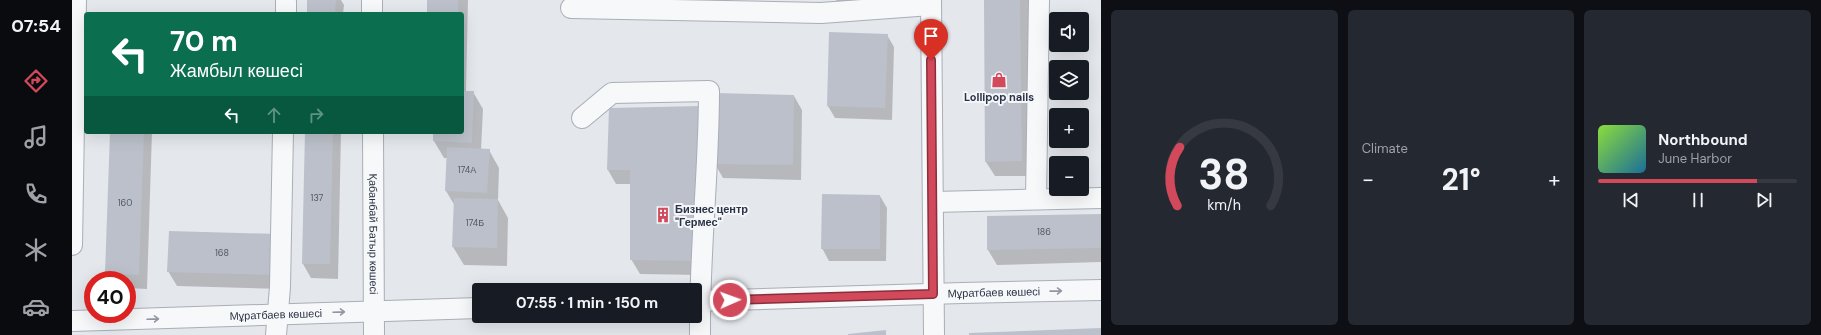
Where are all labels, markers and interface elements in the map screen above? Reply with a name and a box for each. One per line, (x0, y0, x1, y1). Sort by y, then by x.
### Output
map controls (1049, 12, 1089, 196)
button: sound (1049, 12, 1089, 52)
text: 07:54 (11, 14, 61, 38)
pin (914, 19, 948, 60)
text: 70 m (170, 23, 238, 60)
icon: arrive (920, 25, 942, 47)
icon: left (104, 28, 156, 80)
text: Жамбыл көшесі (170, 59, 303, 83)
button: layers (1049, 60, 1089, 100)
icon: directions (22, 67, 50, 95)
shop icon: Lollipop nails (990, 71, 1008, 89)
place label: Lollipop nails (964, 90, 1034, 104)
icon: left (221, 104, 243, 126)
icon: ahead (263, 104, 285, 126)
icon: right (305, 104, 327, 126)
button: + (1049, 108, 1089, 148)
icon: music (22, 123, 50, 151)
text: Northbound (1658, 130, 1748, 150)
text: Climate (1362, 140, 1408, 157)
text: 38 (1199, 147, 1250, 201)
text: June Harbor (1658, 150, 1732, 167)
button: − (1049, 156, 1089, 196)
text: 21° (1441, 160, 1481, 199)
house number: 174А (458, 164, 476, 176)
text: − (1362, 165, 1374, 194)
text: + (1548, 165, 1560, 194)
street label: Қабанбай Батыр көшесі (366, 173, 381, 295)
icon: phone (22, 180, 50, 208)
icon: previous (1620, 189, 1642, 211)
icon: pause (1687, 189, 1709, 211)
icon: next (1753, 189, 1775, 211)
house number: 137 (311, 192, 324, 204)
text: km/h (1207, 195, 1241, 213)
house number: 160 (118, 197, 132, 209)
place label: Бизнес центр "Гермес" (675, 202, 748, 229)
building icon: Бизнес центр "Гермес" (654, 206, 672, 224)
house number: 174Б (466, 217, 484, 229)
house number: 186 (1037, 226, 1051, 238)
icon: climate (22, 236, 50, 264)
house number: 168 (215, 247, 229, 259)
speed limit sign: 40 (84, 271, 136, 323)
position arrow (709, 279, 751, 321)
street label: Мұратбаев көшесі (947, 284, 1040, 300)
one-way arrow (1049, 287, 1062, 295)
icon: car (22, 293, 50, 321)
text: 07:55 · 1 min · 150 m (516, 293, 658, 313)
street label: Мұратбаев көшесі (229, 306, 322, 323)
one-way arrow (332, 309, 345, 316)
one-way arrow (146, 315, 159, 322)

